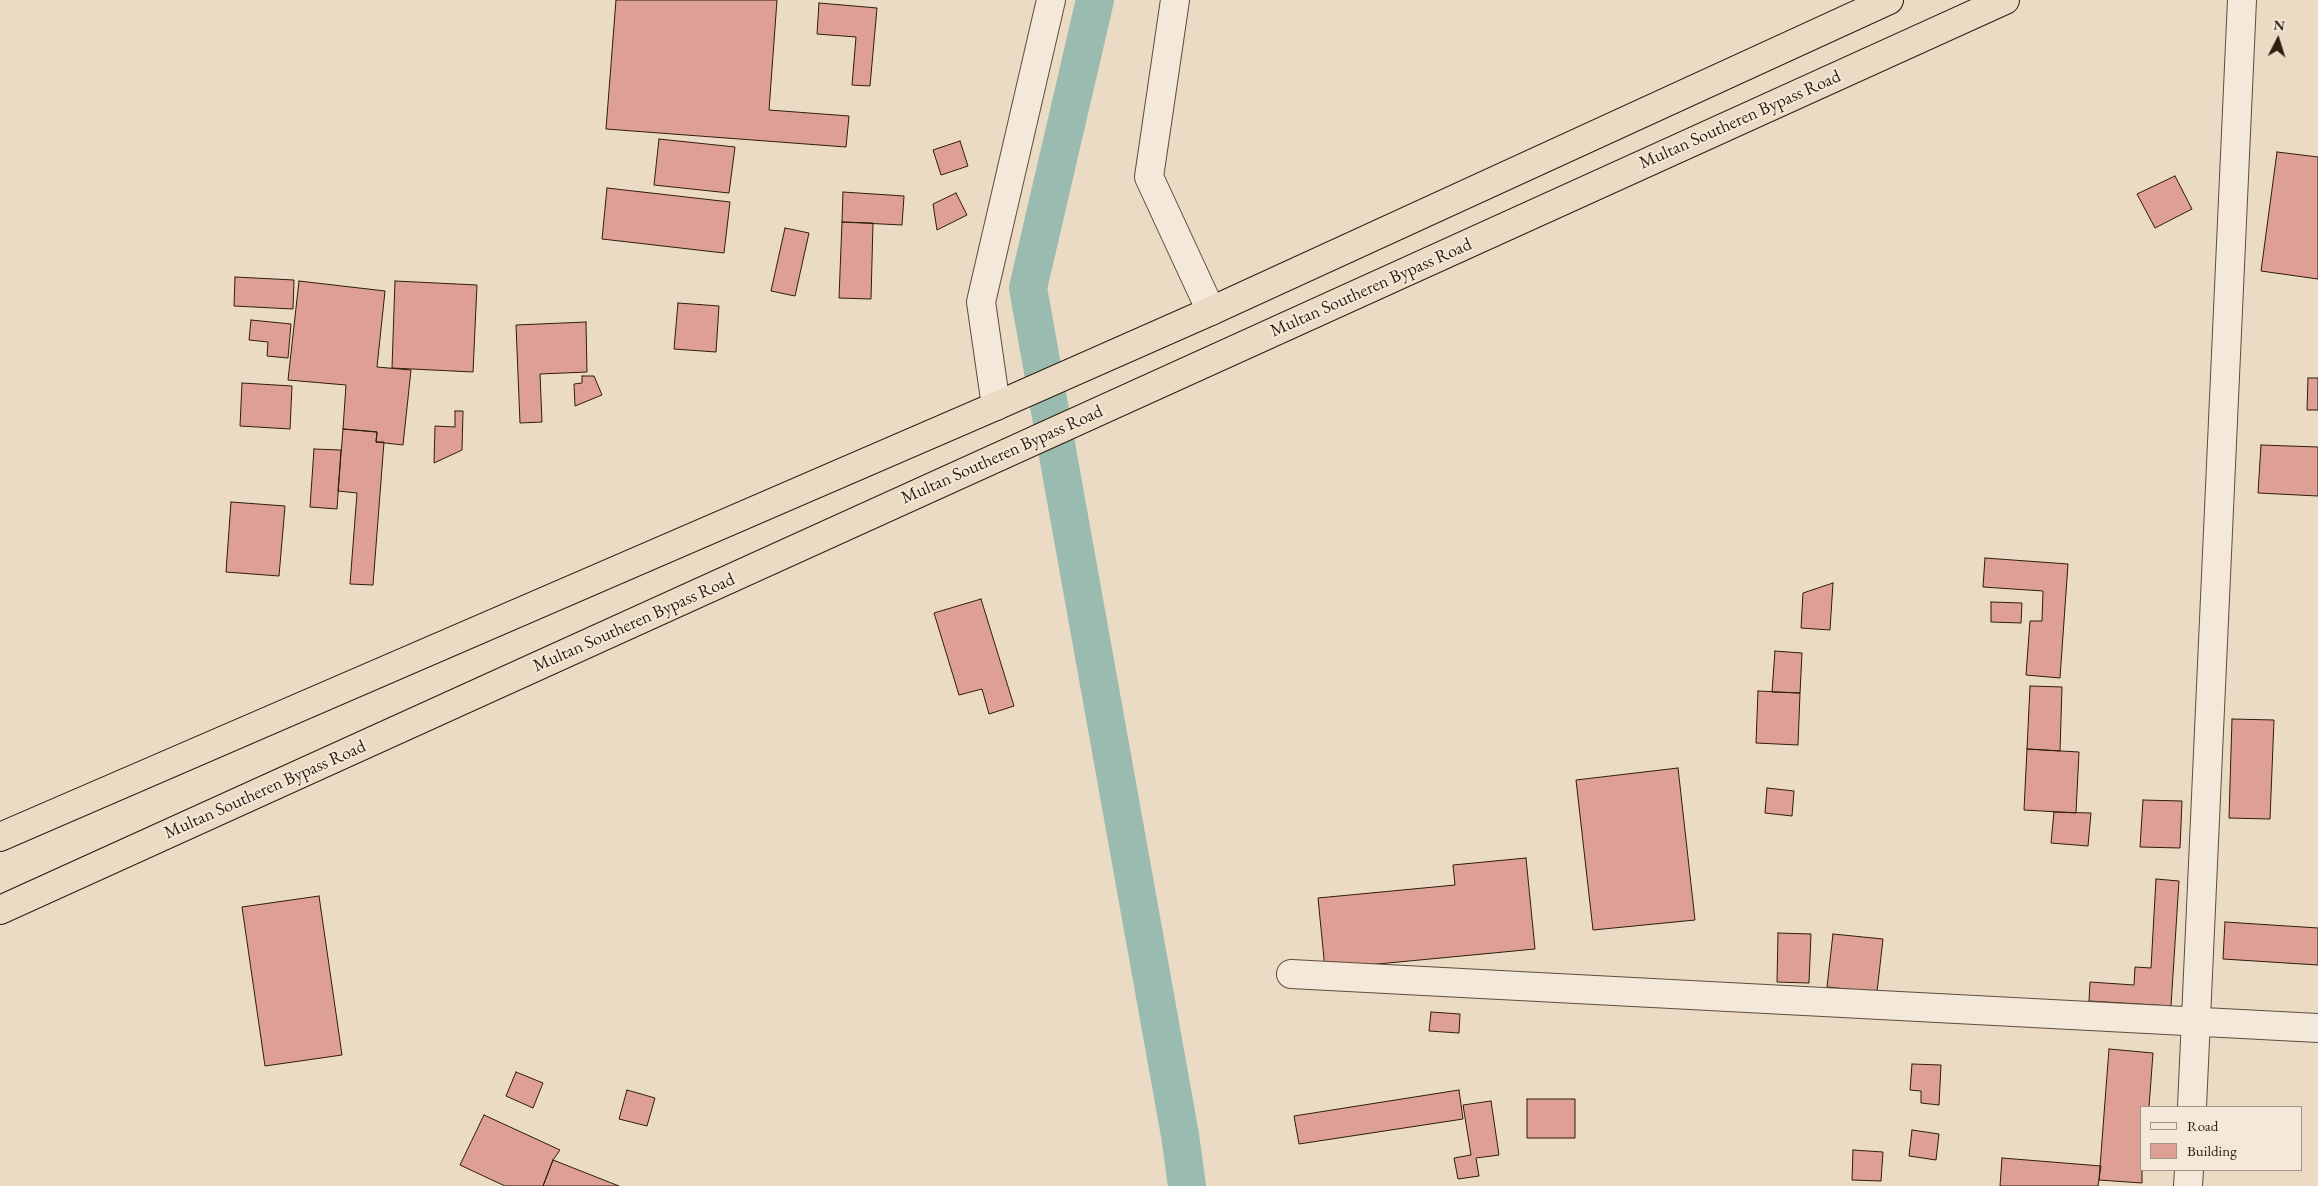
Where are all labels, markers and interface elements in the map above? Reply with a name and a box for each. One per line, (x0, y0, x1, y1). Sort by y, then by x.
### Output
north arrow (2253, 15, 2303, 65)
text: N (2273, 16, 2286, 35)
street label: Multan Southeren Bypass Road (1636, 66, 1844, 174)
street label: Multan Southeren Bypass Road (1267, 234, 1475, 342)
street label: Multan Southeren Bypass Road (898, 401, 1106, 509)
street label: Multan Southeren Bypass Road (530, 569, 738, 677)
street label: Multan Southeren Bypass Road (161, 736, 369, 844)
legend (2140, 1106, 2303, 1171)
text: Road (2187, 1116, 2218, 1135)
text: Building (2187, 1141, 2237, 1160)

